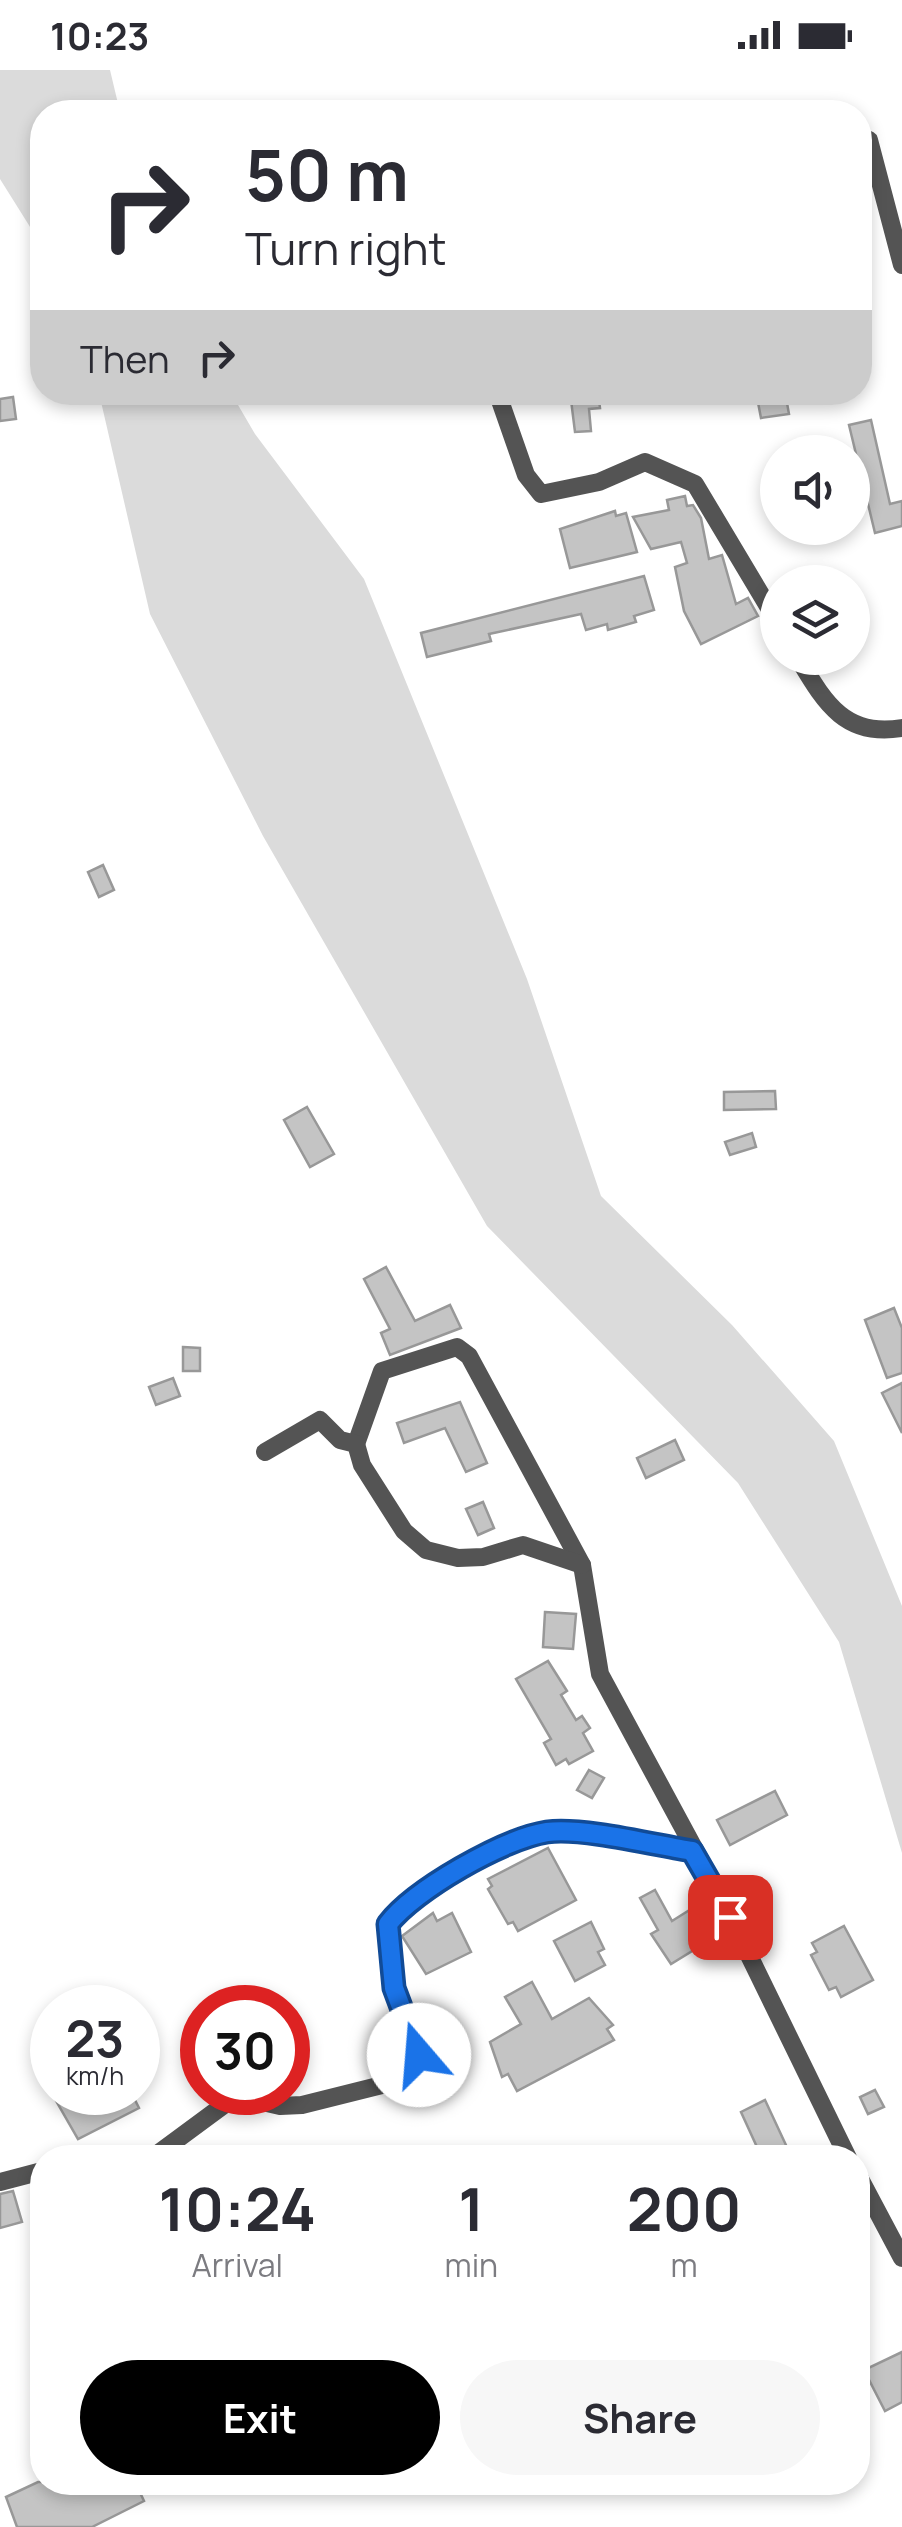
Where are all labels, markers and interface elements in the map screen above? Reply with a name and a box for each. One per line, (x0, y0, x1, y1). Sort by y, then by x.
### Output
text: 10:23 (50, 9, 149, 61)
text: 50 m (245, 126, 409, 222)
icon: right (80, 140, 210, 270)
text: Turn right (245, 217, 446, 279)
icon: right (189, 330, 244, 385)
text: Then (80, 332, 169, 384)
map controls (760, 435, 870, 675)
button: sound (760, 435, 870, 545)
button: layers (760, 565, 870, 675)
pin (688, 1875, 773, 1960)
icon: arrive (703, 1890, 758, 1945)
speed limit sign: 30 (180, 1985, 310, 2115)
position arrow (367, 2003, 471, 2107)
text: 23 (66, 2004, 124, 2072)
text: km/h (66, 2058, 124, 2093)
text: 10:24 (159, 2167, 316, 2249)
text: 1 (458, 2167, 484, 2249)
text: 200 (627, 2167, 741, 2249)
text: Arrival (192, 2243, 283, 2287)
text: min (445, 2243, 498, 2287)
text: m (671, 2243, 698, 2287)
button: Exit (80, 2360, 440, 2475)
button: Share (460, 2360, 820, 2475)

